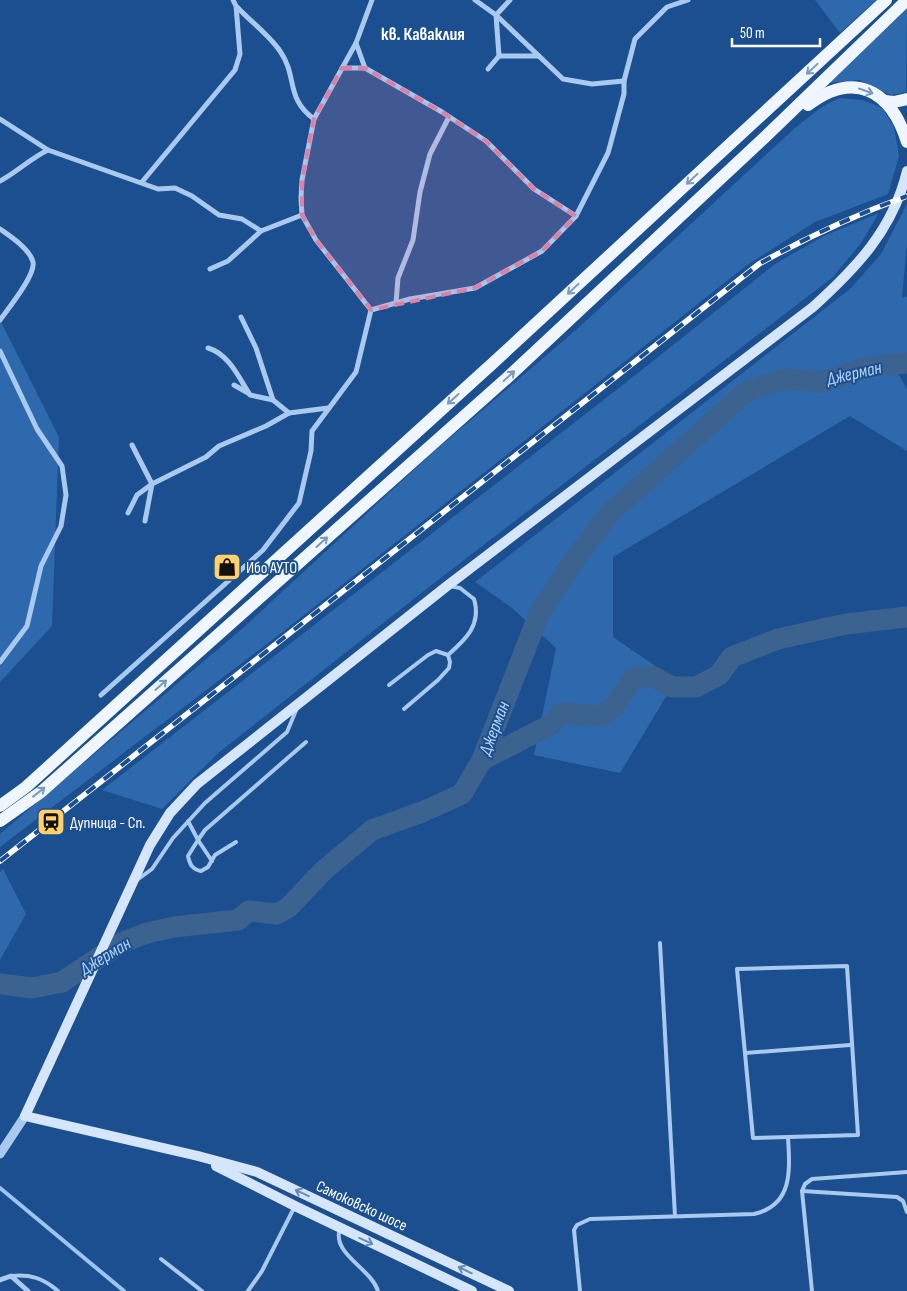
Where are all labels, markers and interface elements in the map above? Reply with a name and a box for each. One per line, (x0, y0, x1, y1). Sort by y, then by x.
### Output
scale bar (732, 15, 820, 47)
district label: кв. Каваклия (381, 24, 465, 45)
text: 50 m (740, 24, 765, 43)
one-way arrow (806, 63, 818, 75)
one-way arrow (858, 86, 874, 96)
one-way arrow (686, 173, 699, 185)
one-way arrow (567, 283, 579, 295)
water label: Джерман (824, 357, 884, 390)
one-way arrow (502, 370, 515, 382)
one-way arrow (447, 393, 460, 405)
one-way arrow (315, 536, 328, 548)
shop icon: Ибо АУТО (212, 552, 242, 582)
place label: Ибо АУТО (246, 559, 297, 578)
one-way arrow (154, 680, 167, 691)
water label: Джерман (474, 698, 514, 759)
one-way arrow (32, 787, 45, 798)
station icon: Дупница - Сп. (36, 807, 66, 837)
place label: Дупница - Сп. (70, 814, 145, 833)
water label: Джерман (75, 933, 135, 980)
street label: Самоковско шосе (313, 1177, 410, 1236)
one-way arrow (295, 1188, 310, 1198)
one-way arrow (358, 1236, 373, 1246)
one-way arrow (457, 1265, 472, 1275)

